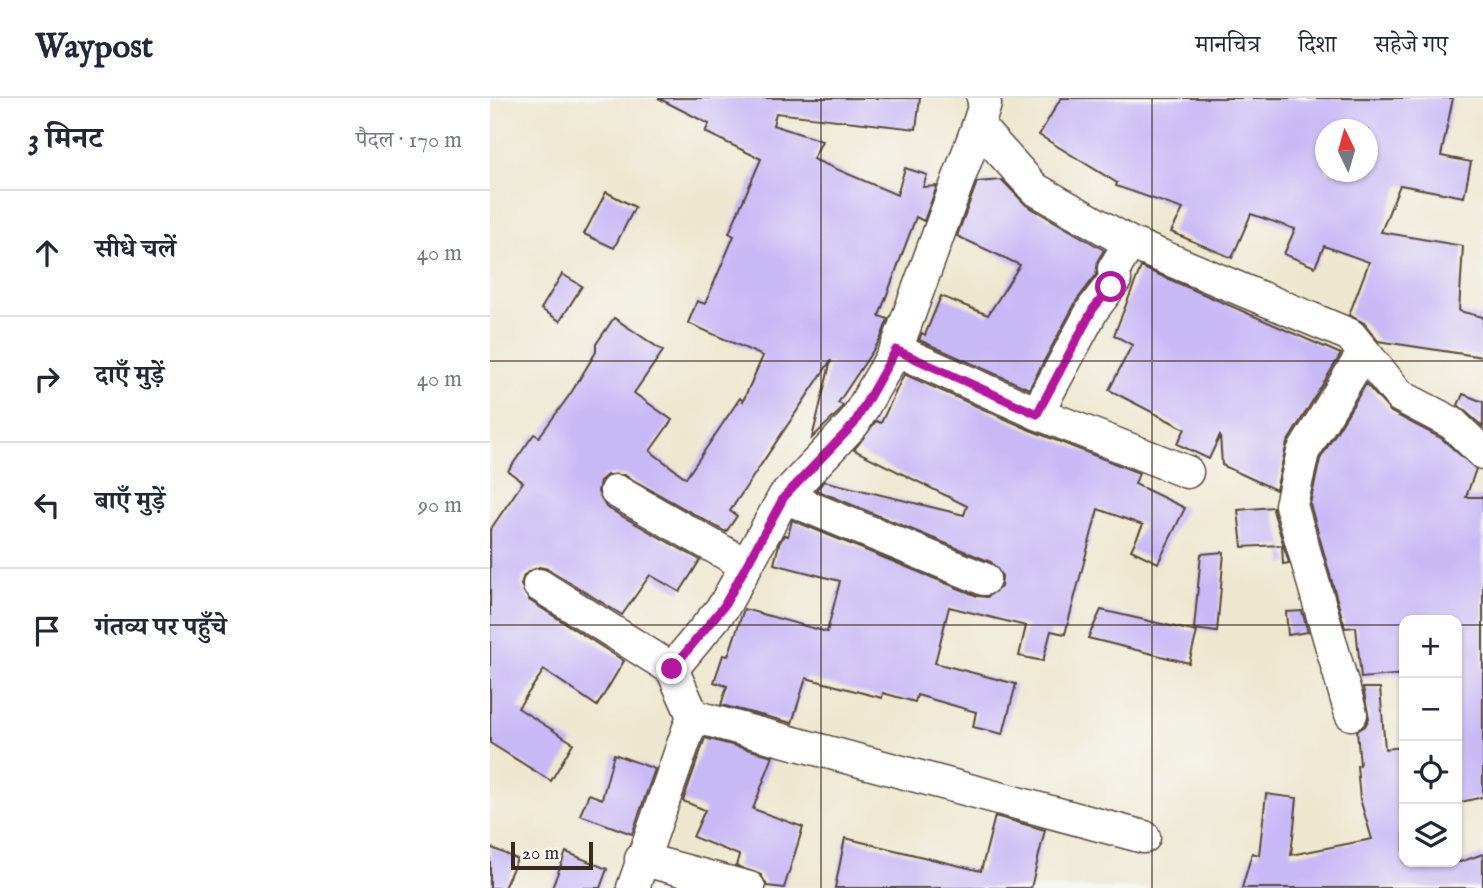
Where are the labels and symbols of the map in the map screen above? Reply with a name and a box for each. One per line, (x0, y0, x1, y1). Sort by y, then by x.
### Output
north arrow (1315, 119, 1378, 182)
route start (1095, 271, 1126, 302)
route end (656, 653, 687, 684)
scale bar (511, 839, 593, 871)

